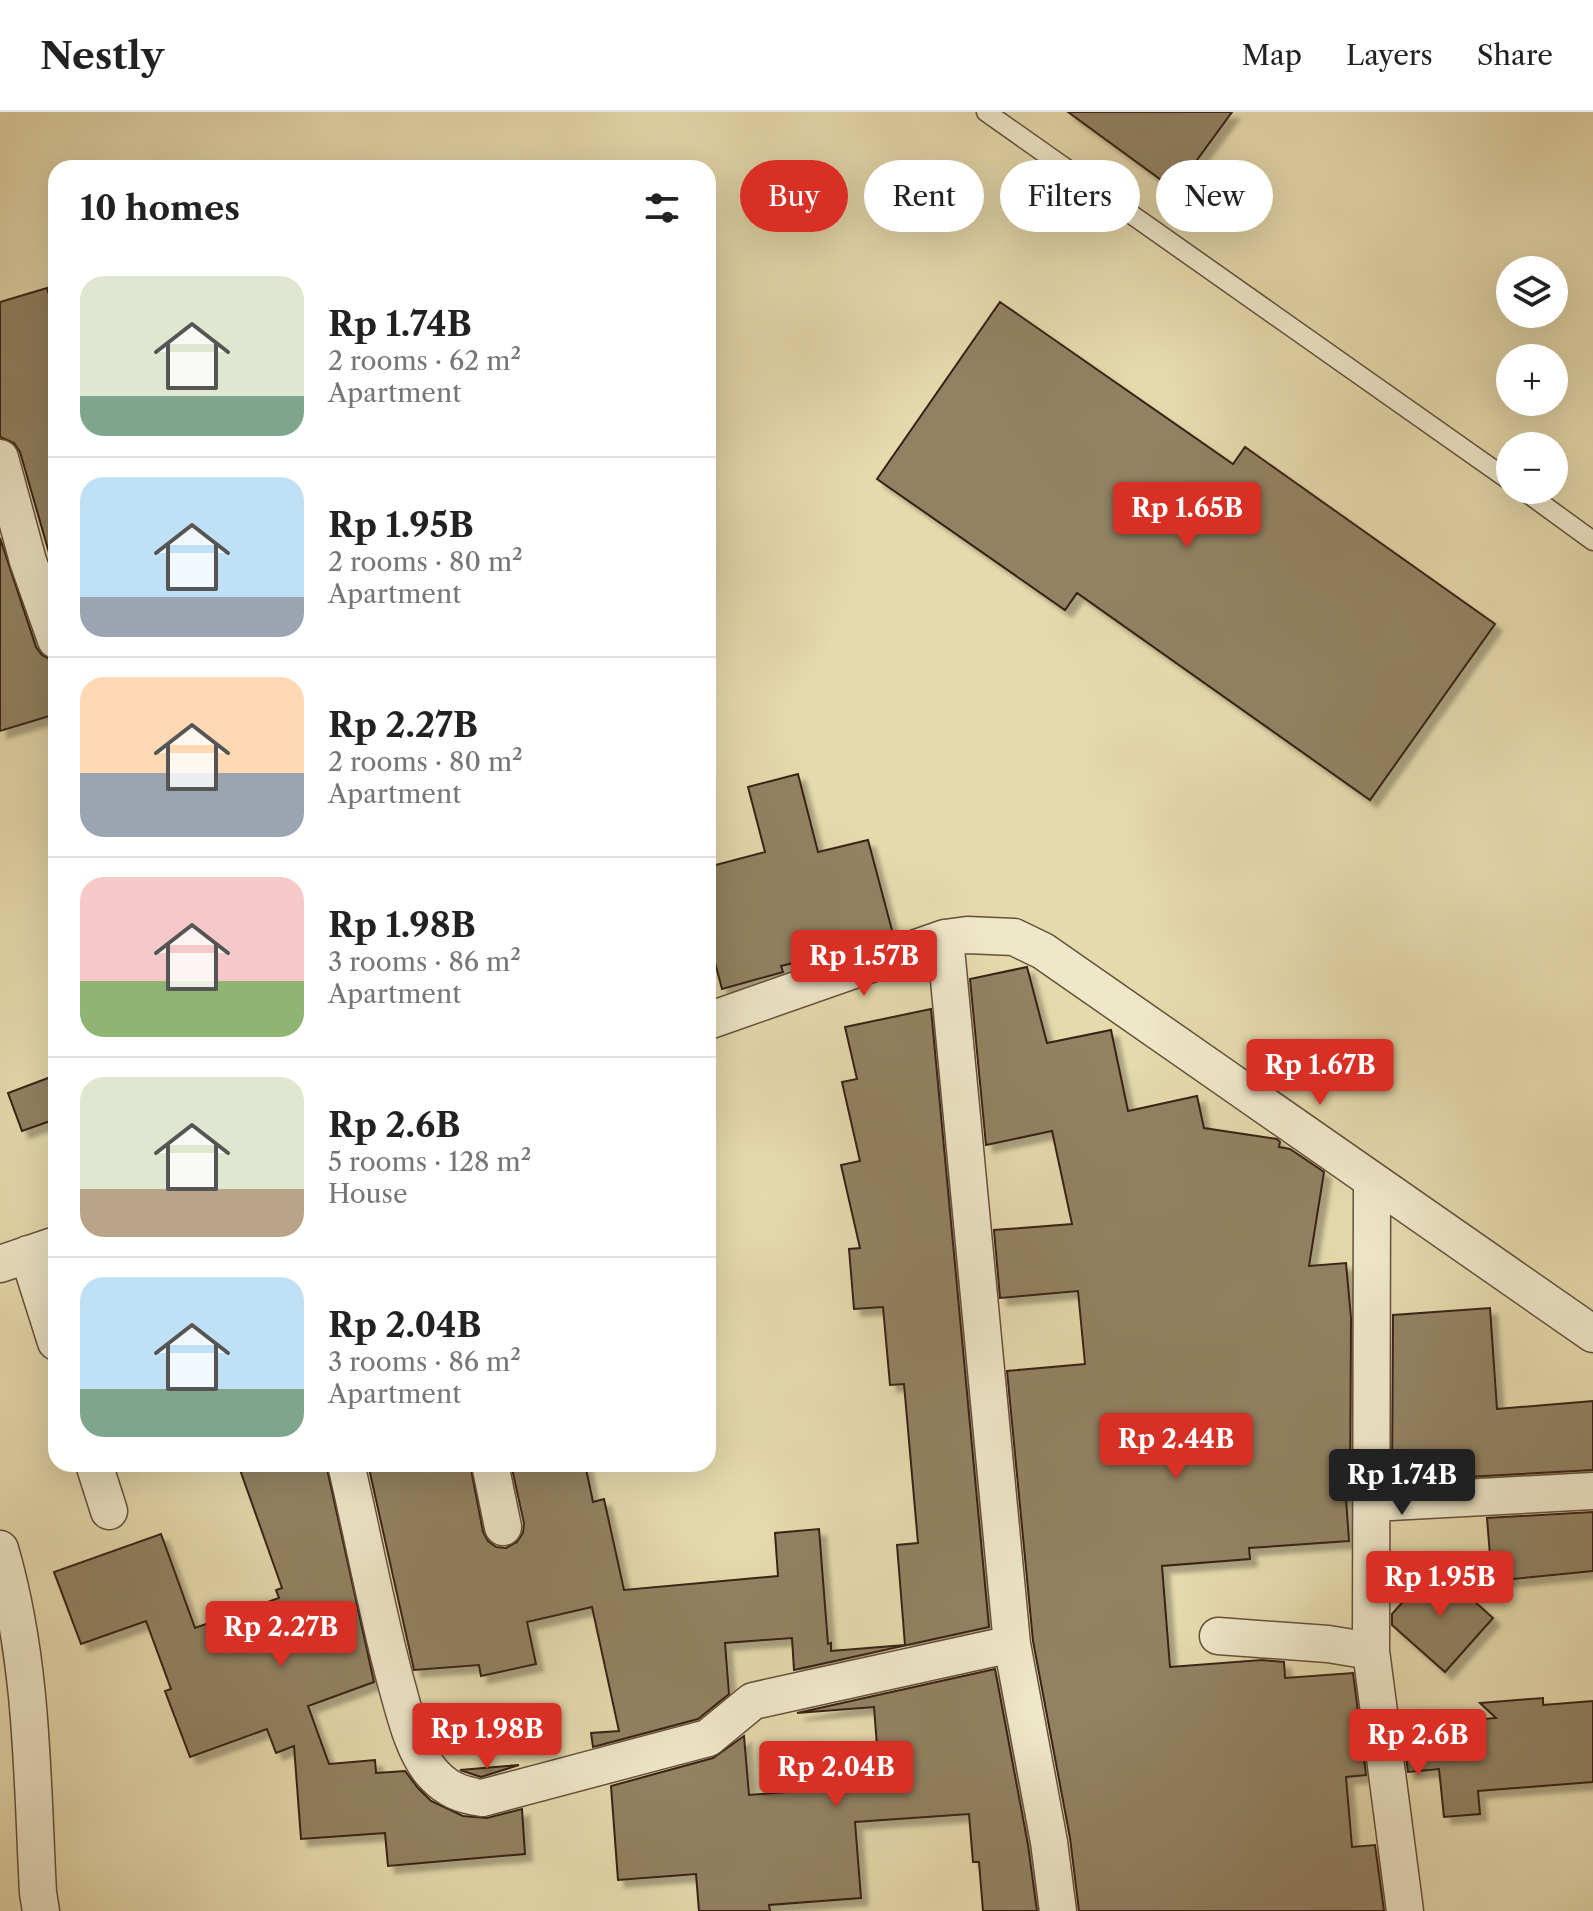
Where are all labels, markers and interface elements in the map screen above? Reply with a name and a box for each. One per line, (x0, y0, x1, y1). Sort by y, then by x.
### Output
text: Nestly (40, 32, 164, 79)
text: Map (1242, 38, 1302, 72)
text: Layers (1346, 38, 1433, 72)
text: Share (1477, 38, 1553, 72)
chip: Buy (740, 160, 848, 232)
chip: Rent (864, 160, 984, 232)
chip: Filters (1000, 160, 1140, 232)
chip: New (1156, 160, 1273, 232)
icon: filters (640, 186, 684, 230)
text: 10 homes (80, 187, 240, 229)
map controls (1496, 256, 1568, 504)
button: layers (1496, 256, 1568, 328)
text: Rp 1.74B (328, 303, 472, 345)
icon: home (144, 308, 240, 404)
button: + (1496, 344, 1568, 416)
text: 2 rooms · 62 m² (328, 345, 521, 377)
text: Apartment (328, 377, 461, 409)
button: − (1496, 432, 1568, 504)
pin: Rp 1.65B (1104, 482, 1270, 550)
text: Rp 1.65B (1131, 492, 1243, 524)
text: Rp 1.95B (328, 504, 474, 546)
icon: home (144, 509, 240, 605)
text: 2 rooms · 80 m² (328, 546, 523, 578)
text: Apartment (328, 578, 461, 610)
text: Rp 2.27B (328, 704, 478, 746)
icon: home (144, 709, 240, 805)
text: 2 rooms · 80 m² (328, 746, 523, 778)
text: Apartment (328, 778, 461, 810)
text: Rp 1.98B (328, 904, 476, 946)
icon: home (144, 909, 240, 1005)
pin: Rp 1.57B (781, 930, 947, 998)
text: Rp 1.57B (809, 940, 919, 972)
text: 3 rooms · 86 m² (328, 946, 521, 978)
text: Apartment (328, 978, 461, 1010)
pin: Rp 1.67B (1237, 1039, 1403, 1107)
text: Rp 1.67B (1265, 1049, 1375, 1081)
text: Rp 2.6B (328, 1104, 461, 1146)
icon: home (144, 1109, 240, 1205)
text: 5 rooms · 128 m² (328, 1146, 531, 1178)
text: House (328, 1178, 408, 1210)
text: Rp 2.04B (328, 1304, 482, 1346)
icon: home (144, 1309, 240, 1405)
text: 3 rooms · 86 m² (328, 1346, 521, 1378)
text: Apartment (328, 1378, 461, 1410)
pin: Rp 2.44B (1093, 1413, 1259, 1481)
text: Rp 2.44B (1118, 1423, 1234, 1455)
pin: Rp 1.74B (1319, 1449, 1485, 1517)
text: Rp 1.74B (1347, 1459, 1457, 1491)
pin: Rp 1.95B (1357, 1551, 1523, 1619)
text: Rp 1.95B (1384, 1561, 1496, 1593)
pin: Rp 2.27B (198, 1601, 364, 1669)
text: Rp 2.27B (224, 1611, 338, 1643)
pin: Rp 1.98B (404, 1703, 570, 1771)
pin: Rp 2.6B (1344, 1709, 1492, 1777)
text: Rp 1.98B (430, 1713, 544, 1745)
text: Rp 2.6B (1367, 1719, 1469, 1751)
pin: Rp 2.04B (753, 1741, 919, 1809)
text: Rp 2.04B (777, 1751, 895, 1783)

